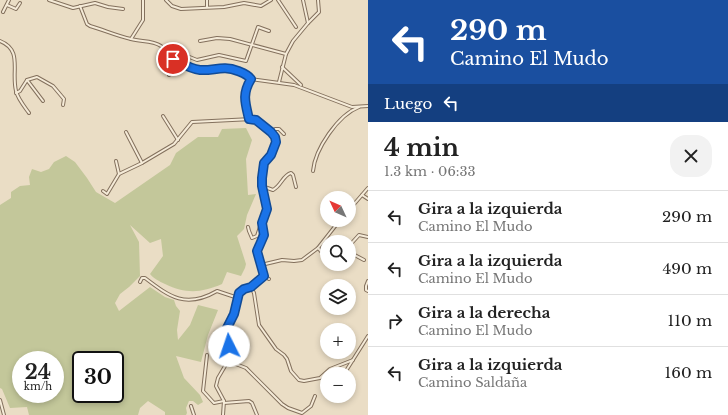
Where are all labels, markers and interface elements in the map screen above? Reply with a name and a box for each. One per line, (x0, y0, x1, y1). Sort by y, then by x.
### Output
text: 290 m (450, 13, 547, 48)
icon: left (384, 16, 436, 68)
pin (156, 42, 190, 76)
icon: arrive (162, 48, 184, 70)
text: Camino El Mudo (450, 48, 609, 70)
icon: left (440, 92, 462, 114)
text: Luego (384, 94, 432, 113)
text: 4 min (384, 133, 459, 162)
button: close (670, 135, 712, 177)
text: 1.3 km · 06:33 (384, 163, 475, 180)
north arrow (320, 191, 356, 227)
map controls (320, 191, 356, 403)
text: Gira a la izquierda (418, 199, 562, 218)
icon: left (384, 206, 406, 228)
text: 290 m (662, 207, 712, 226)
text: Camino El Mudo (418, 218, 533, 235)
button: search (320, 235, 356, 271)
text: Gira a la izquierda (418, 251, 562, 270)
icon: left (384, 258, 406, 280)
text: 490 m (662, 259, 712, 278)
text: Camino El Mudo (418, 270, 533, 287)
button: layers (320, 279, 356, 315)
text: Gira a la derecha (418, 303, 550, 322)
icon: right (384, 310, 406, 332)
text: 110 m (668, 311, 712, 330)
text: Camino El Mudo (418, 322, 533, 339)
button: + (320, 323, 356, 359)
position arrow (208, 325, 250, 367)
speed limit sign: 30 (72, 351, 124, 403)
text: Gira a la izquierda (418, 355, 562, 374)
text: 24 (25, 360, 51, 384)
icon: left (384, 362, 406, 384)
text: 160 m (665, 363, 712, 382)
button: − (320, 367, 356, 403)
text: Camino Saldaña (418, 374, 527, 391)
text: km/h (24, 380, 52, 393)

